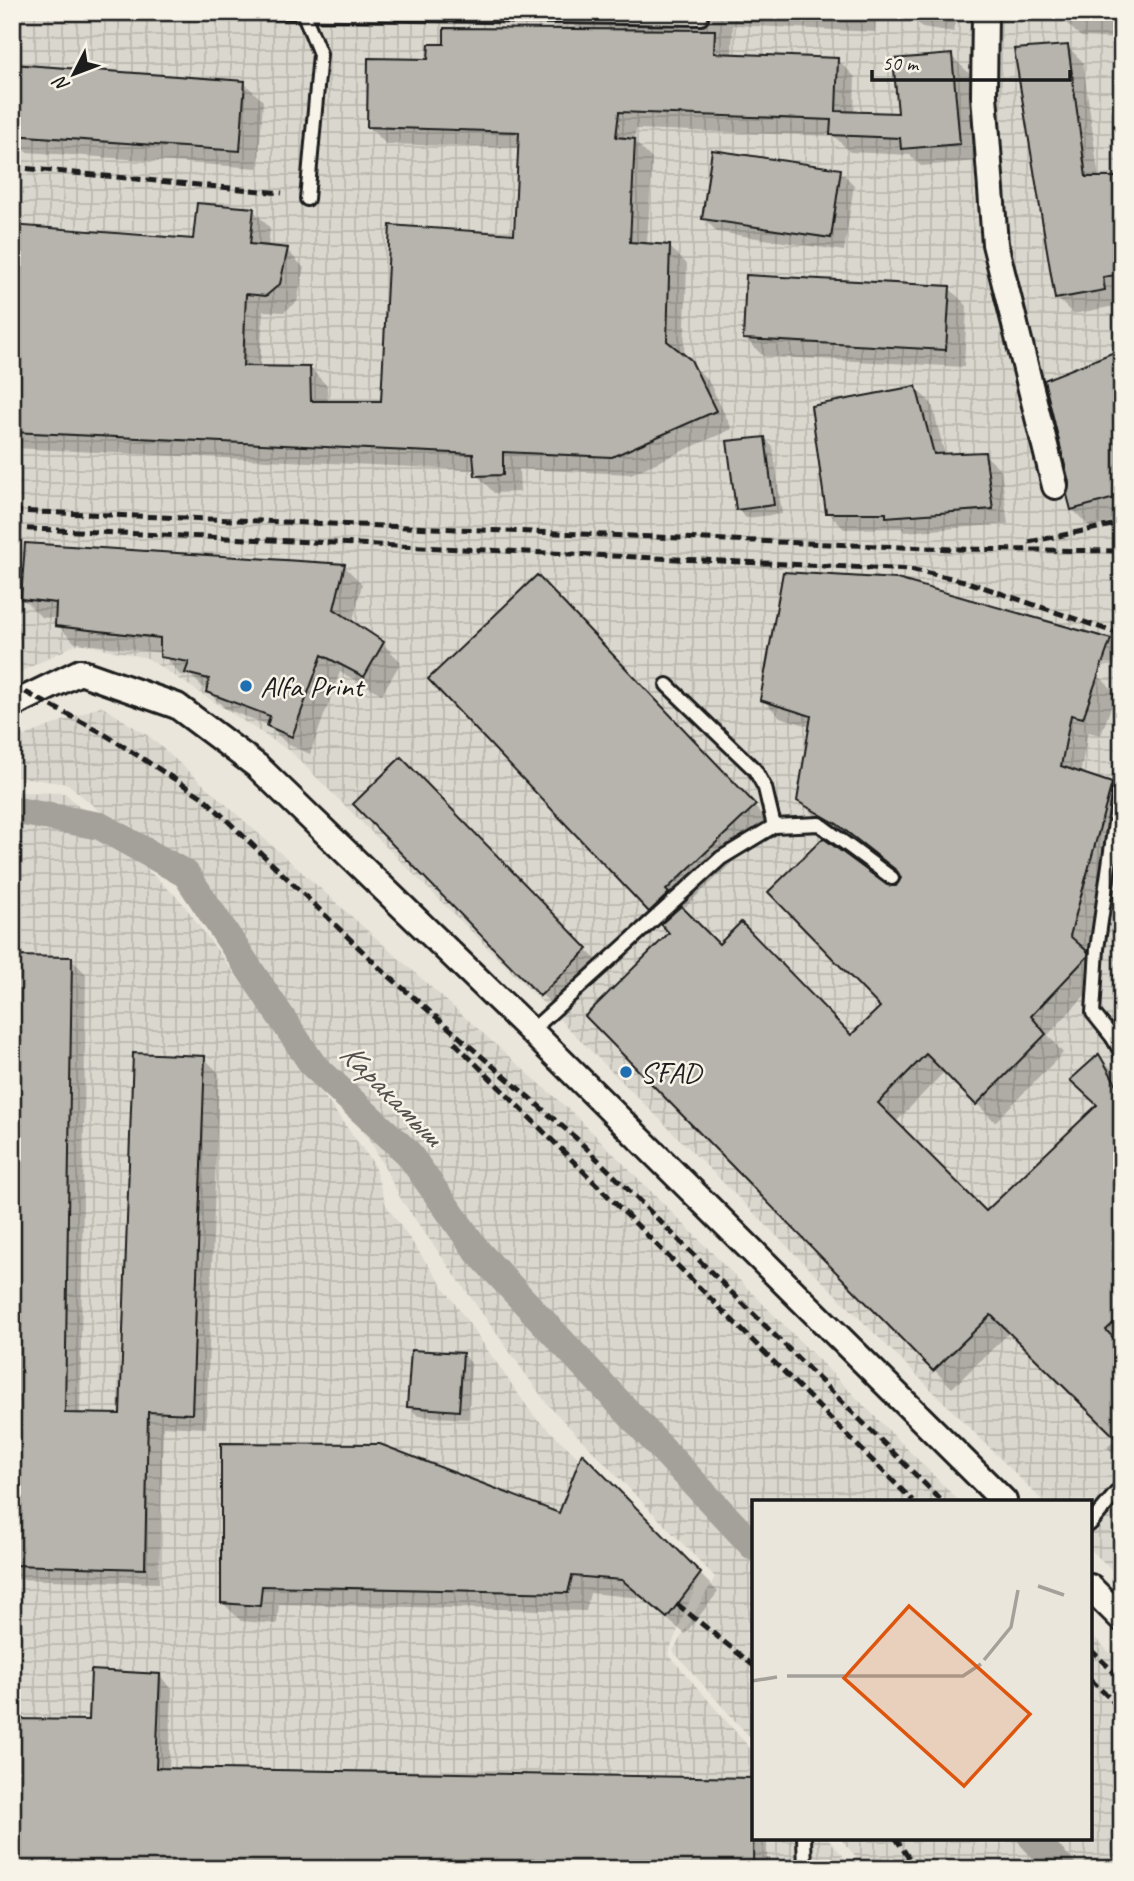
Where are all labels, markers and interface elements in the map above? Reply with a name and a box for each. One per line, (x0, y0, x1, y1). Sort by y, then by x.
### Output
north arrow (38, 38, 108, 108)
scale bar (872, 38, 1069, 82)
text: 50 m (882, 50, 920, 76)
text: N (47, 70, 75, 97)
place label: Alfa Print (260, 667, 366, 705)
marker: Alfa Print (238, 678, 254, 694)
water label: Каракамыш (331, 1033, 455, 1157)
place label: SFAD (640, 1053, 704, 1091)
marker: SFAD (618, 1064, 634, 1080)
inset map (752, 1500, 1092, 1839)

